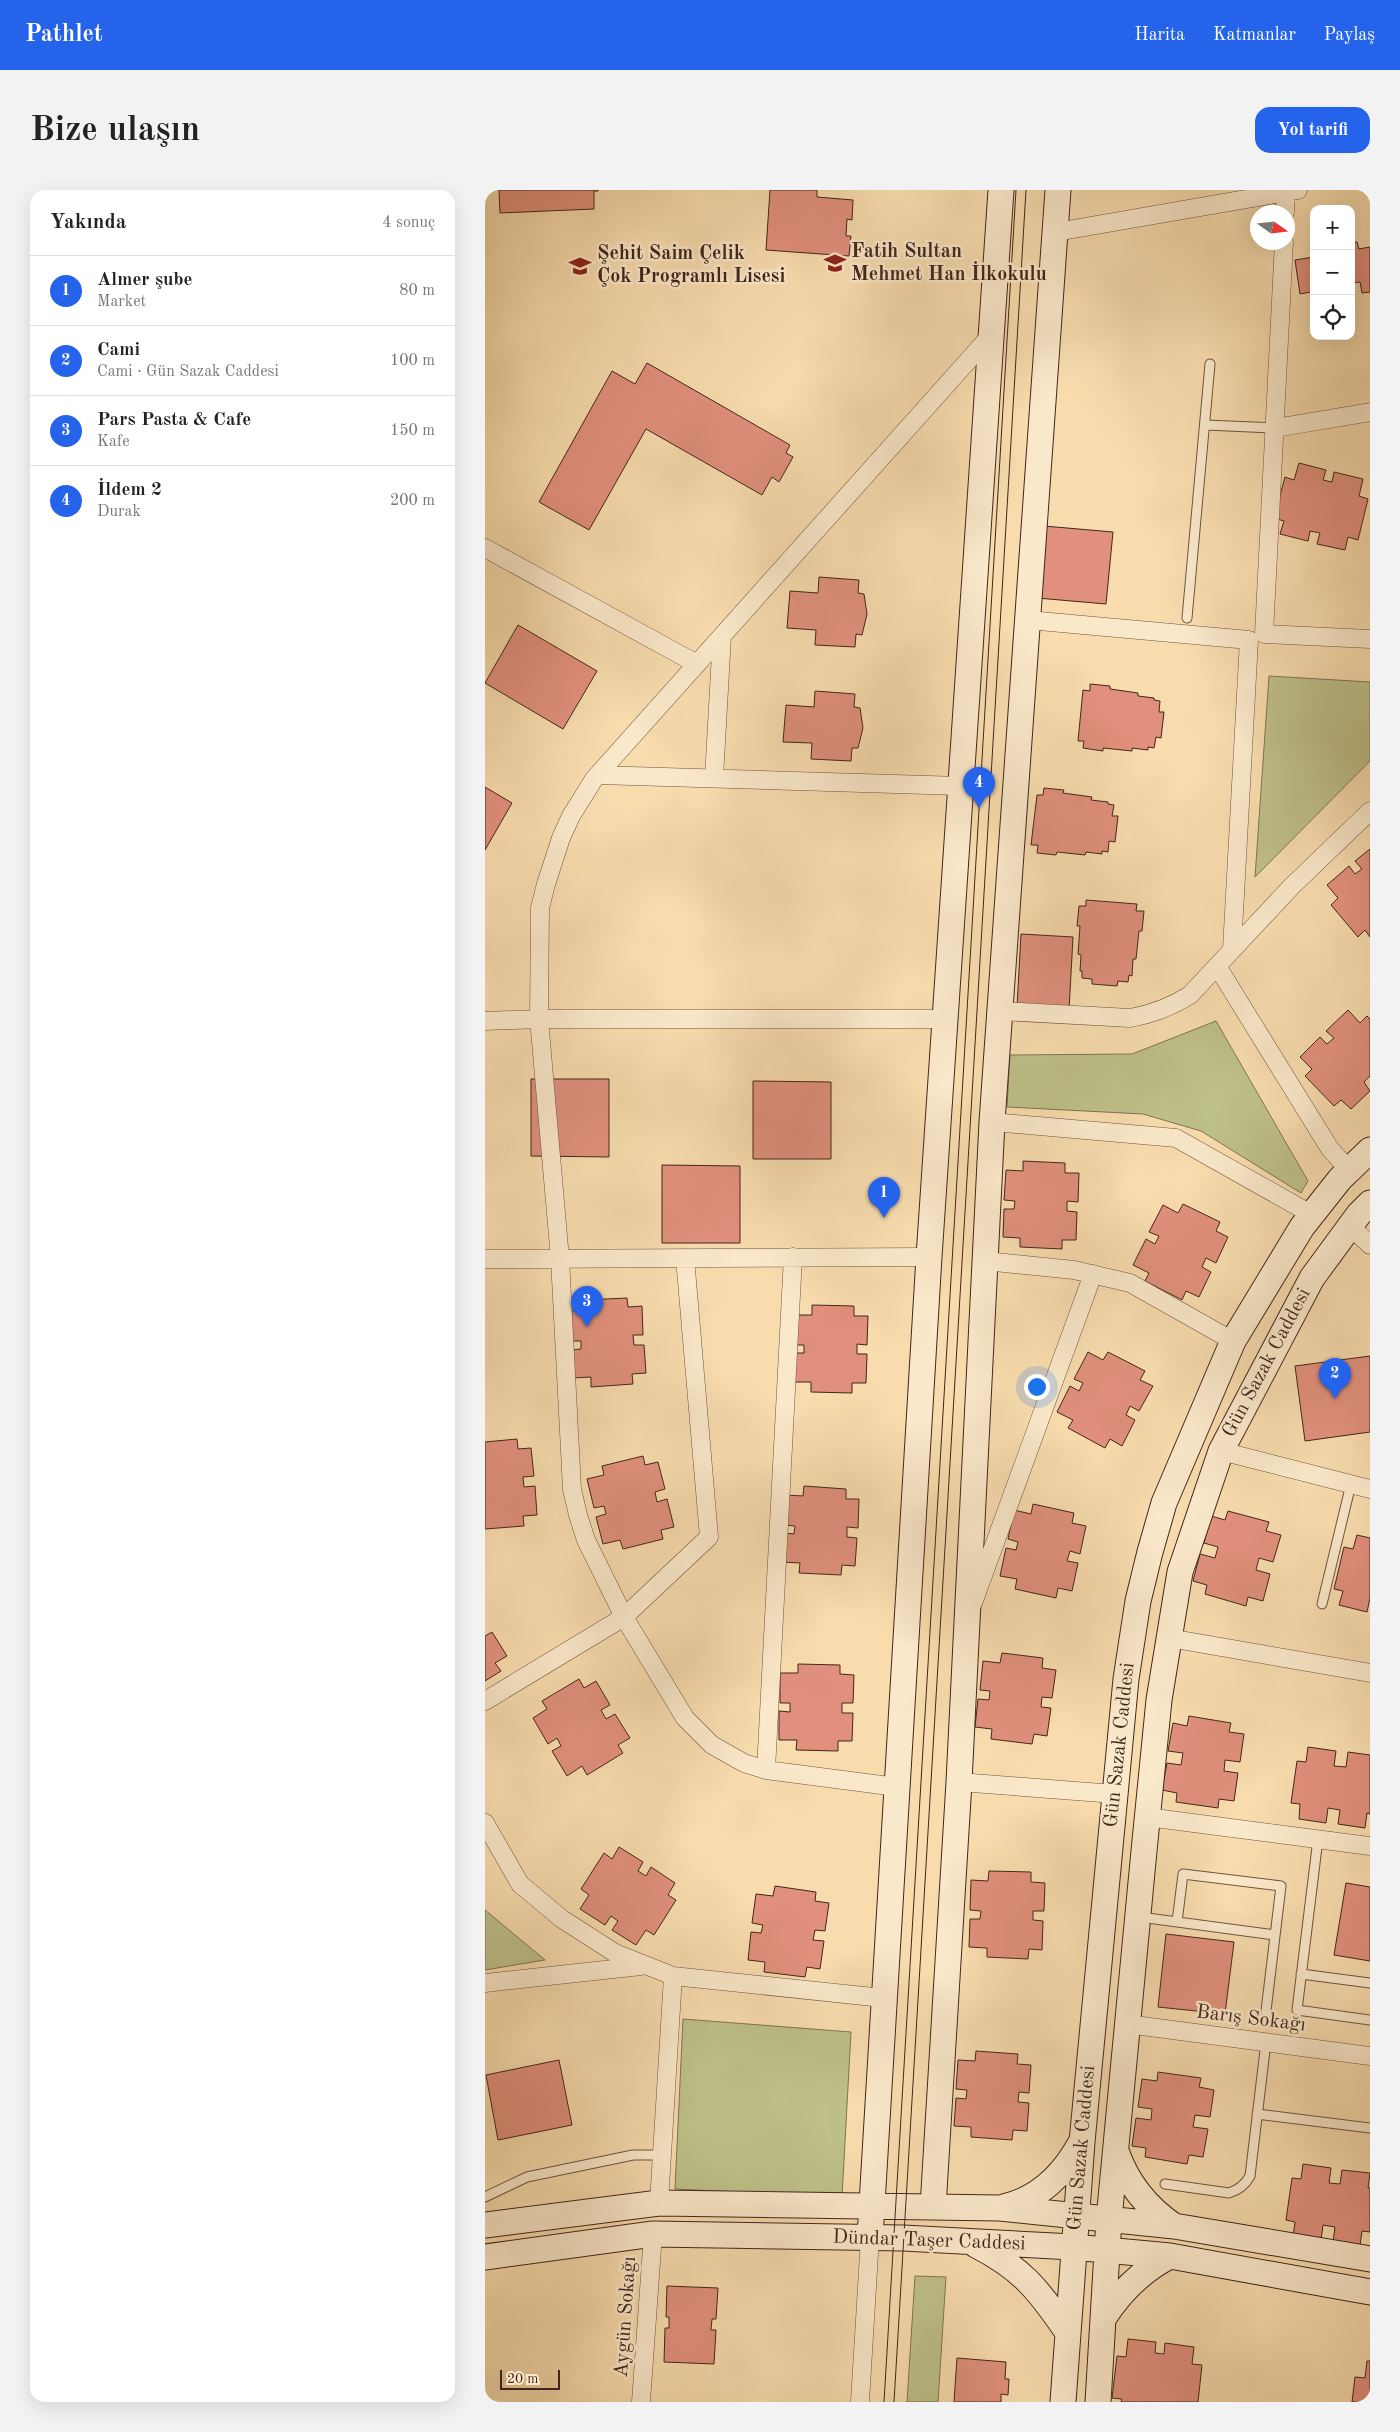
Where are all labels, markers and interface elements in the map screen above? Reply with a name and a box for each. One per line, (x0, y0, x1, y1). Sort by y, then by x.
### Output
text: Pathlet (25, 23, 103, 47)
text: Harita (1134, 26, 1185, 44)
text: Katmanlar (1213, 26, 1296, 44)
text: Paylaş (1324, 26, 1375, 44)
button: Yol tarifi (1255, 107, 1370, 153)
text: Bize ulaşın (30, 113, 200, 148)
north arrow (1250, 205, 1295, 250)
map controls (1310, 205, 1355, 340)
button: + (1310, 205, 1355, 250)
text: Yakında (50, 212, 126, 233)
text: 4 sonuç (382, 215, 435, 231)
place label: Fatih Sultan Mehmet Han İlkokulu (851, 242, 1047, 285)
place label: Şehit Saim Çelik Çok Programlı Lisesi (597, 244, 785, 287)
school or university icon: Fatih Sultan Mehmet Han İlkokulu (822, 250, 848, 276)
button: − (1310, 250, 1355, 295)
school or university icon: Şehit Saim Çelik Çok Programlı Lisesi (567, 253, 593, 279)
text: Almer şube (97, 271, 193, 290)
text: 1 (61, 283, 71, 299)
text: 80 m (399, 283, 435, 299)
text: Market (97, 294, 146, 310)
button: locate (1310, 295, 1355, 340)
text: Cami (97, 341, 140, 360)
text: 2 (61, 353, 71, 369)
text: 100 m (390, 353, 435, 369)
text: Cami · Gün Sazak Caddesi (97, 364, 279, 380)
text: Pars Pasta & Cafe (97, 411, 251, 430)
text: 3 (61, 423, 71, 439)
text: 150 m (390, 423, 435, 439)
text: Kafe (97, 434, 130, 450)
text: İldem 2 (97, 481, 162, 500)
text: 4 (61, 493, 71, 509)
text: 200 m (390, 493, 435, 509)
text: Durak (97, 504, 141, 520)
pin: 4 (963, 767, 995, 808)
pin: 1 (868, 1177, 900, 1218)
street label: Gün Sazak Caddesi (1219, 1285, 1315, 1441)
pin: 3 (571, 1286, 603, 1327)
pin: 2 (1319, 1358, 1351, 1399)
your location (1024, 1374, 1050, 1400)
street label: Gün Sazak Caddesi (1101, 1661, 1139, 1829)
street label: Barış Sokağı (1195, 2002, 1307, 2036)
street label: Gün Sazak Caddesi (1065, 2064, 1099, 2232)
street label: Dündar Taşer Caddesi (832, 2228, 1026, 2254)
street label: Aygün Sokağı (612, 2256, 640, 2378)
scale bar (500, 2367, 560, 2390)
text: 20 m (507, 2372, 538, 2386)

